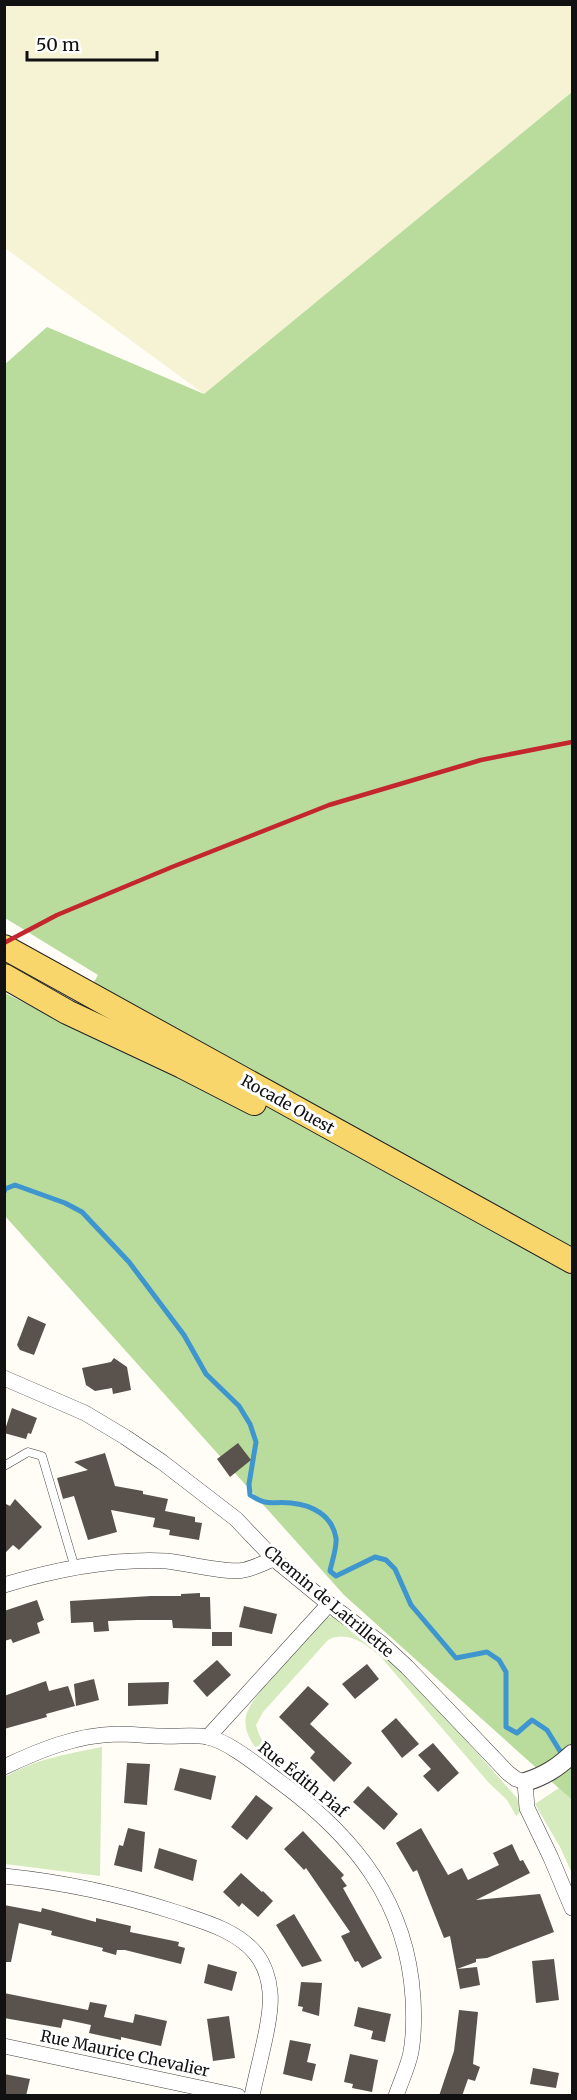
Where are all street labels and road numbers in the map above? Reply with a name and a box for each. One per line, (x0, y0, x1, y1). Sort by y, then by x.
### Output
street label: Rocade Ouest (238, 1070, 339, 1138)
street label: Chemin de Latrillette (260, 1541, 398, 1661)
street label: Rue Édith Piaf (255, 1737, 352, 1822)
street label: Rue Maurice Chevalier (39, 2025, 211, 2081)

